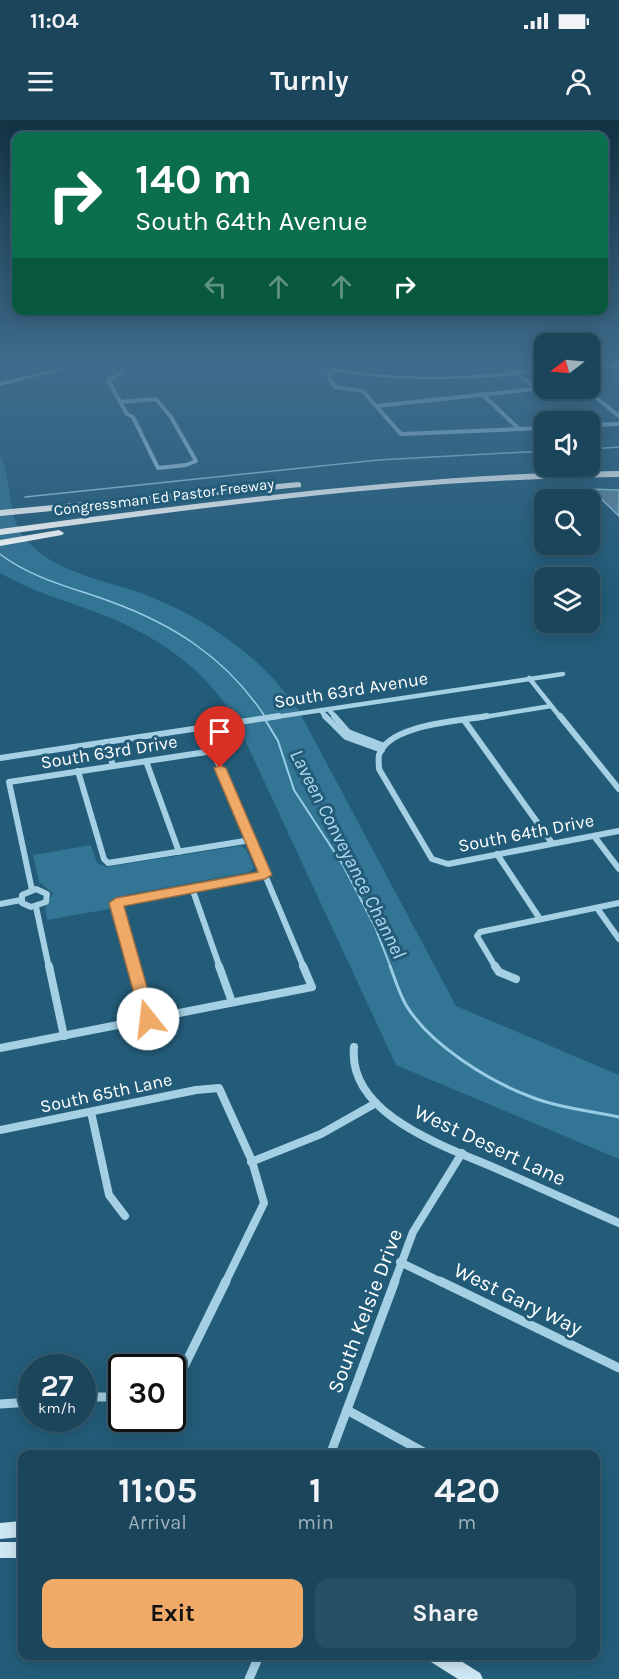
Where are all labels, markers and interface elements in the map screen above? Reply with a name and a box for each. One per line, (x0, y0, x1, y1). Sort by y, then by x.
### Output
text: 11:04 (30, 8, 79, 34)
icon: menu (24, 65, 57, 98)
text: Turnly (270, 65, 349, 97)
icon: person (562, 65, 595, 98)
text: 140 m (135, 154, 252, 204)
icon: right (36, 156, 114, 234)
text: South 64th Avenue (135, 205, 368, 237)
icon: left (199, 270, 232, 303)
icon: ahead (262, 270, 295, 303)
icon: ahead (325, 270, 358, 303)
icon: right (388, 270, 421, 303)
north arrow (534, 333, 600, 399)
map controls (534, 333, 600, 633)
button: sound (534, 411, 600, 477)
street label: Congressman Ed Pastor Freeway (53, 475, 275, 519)
button: search (534, 489, 600, 555)
button: layers (534, 567, 600, 633)
street label: South 63rd Avenue (273, 667, 429, 713)
pin (194, 706, 245, 768)
icon: arrive (203, 715, 236, 748)
street label: South 63rd Drive (39, 730, 179, 774)
water label: Laveen Conveyance Channel (285, 746, 411, 962)
street label: South 64th Drive (456, 809, 596, 857)
position arrow (116, 987, 180, 1051)
street label: South 65th Lane (38, 1068, 174, 1118)
street label: West Desert Lane (410, 1099, 570, 1191)
street label: South Kelsie Drive (323, 1225, 407, 1397)
street label: West Gary Way (450, 1258, 586, 1340)
speed limit sign: 30 (108, 1354, 186, 1432)
text: 27 (40, 1368, 74, 1404)
text: km/h (38, 1399, 76, 1417)
text: 11:05 (118, 1469, 197, 1511)
text: 1 (309, 1469, 322, 1511)
text: 420 (434, 1469, 500, 1511)
text: Arrival (128, 1511, 187, 1534)
text: min (297, 1511, 334, 1534)
text: m (458, 1511, 476, 1534)
button: Exit (42, 1579, 303, 1648)
button: Share (315, 1579, 576, 1648)

